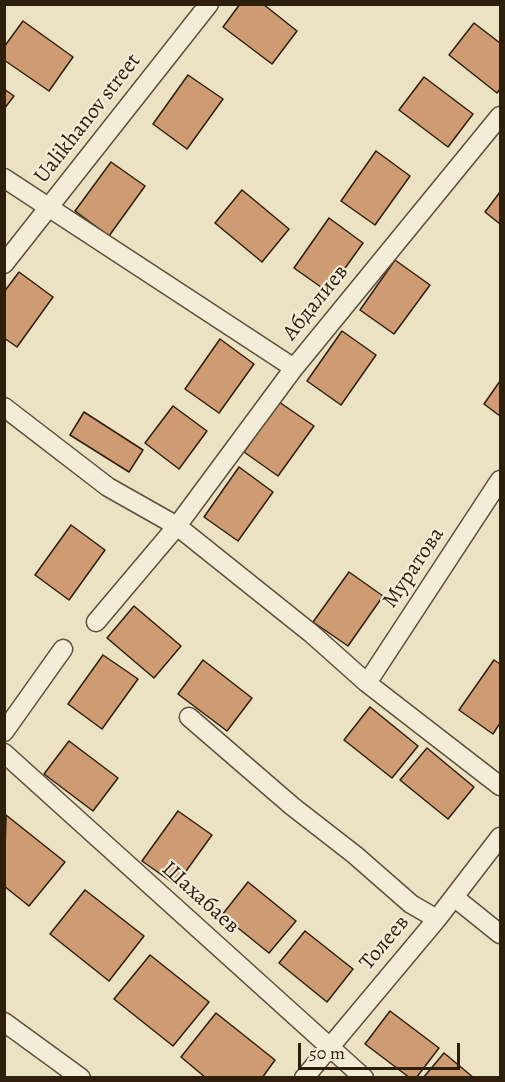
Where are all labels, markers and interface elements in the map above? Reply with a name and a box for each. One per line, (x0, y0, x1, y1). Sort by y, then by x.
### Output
street label: Ualikhanov street (29, 49, 147, 189)
street label: Абдалиев (278, 260, 354, 346)
street label: Муратова (378, 523, 450, 613)
street label: Шахабаев (156, 856, 244, 940)
street label: Толеев (355, 910, 415, 976)
scale bar (301, 1031, 463, 1069)
text: 50 m (309, 1041, 345, 1065)

